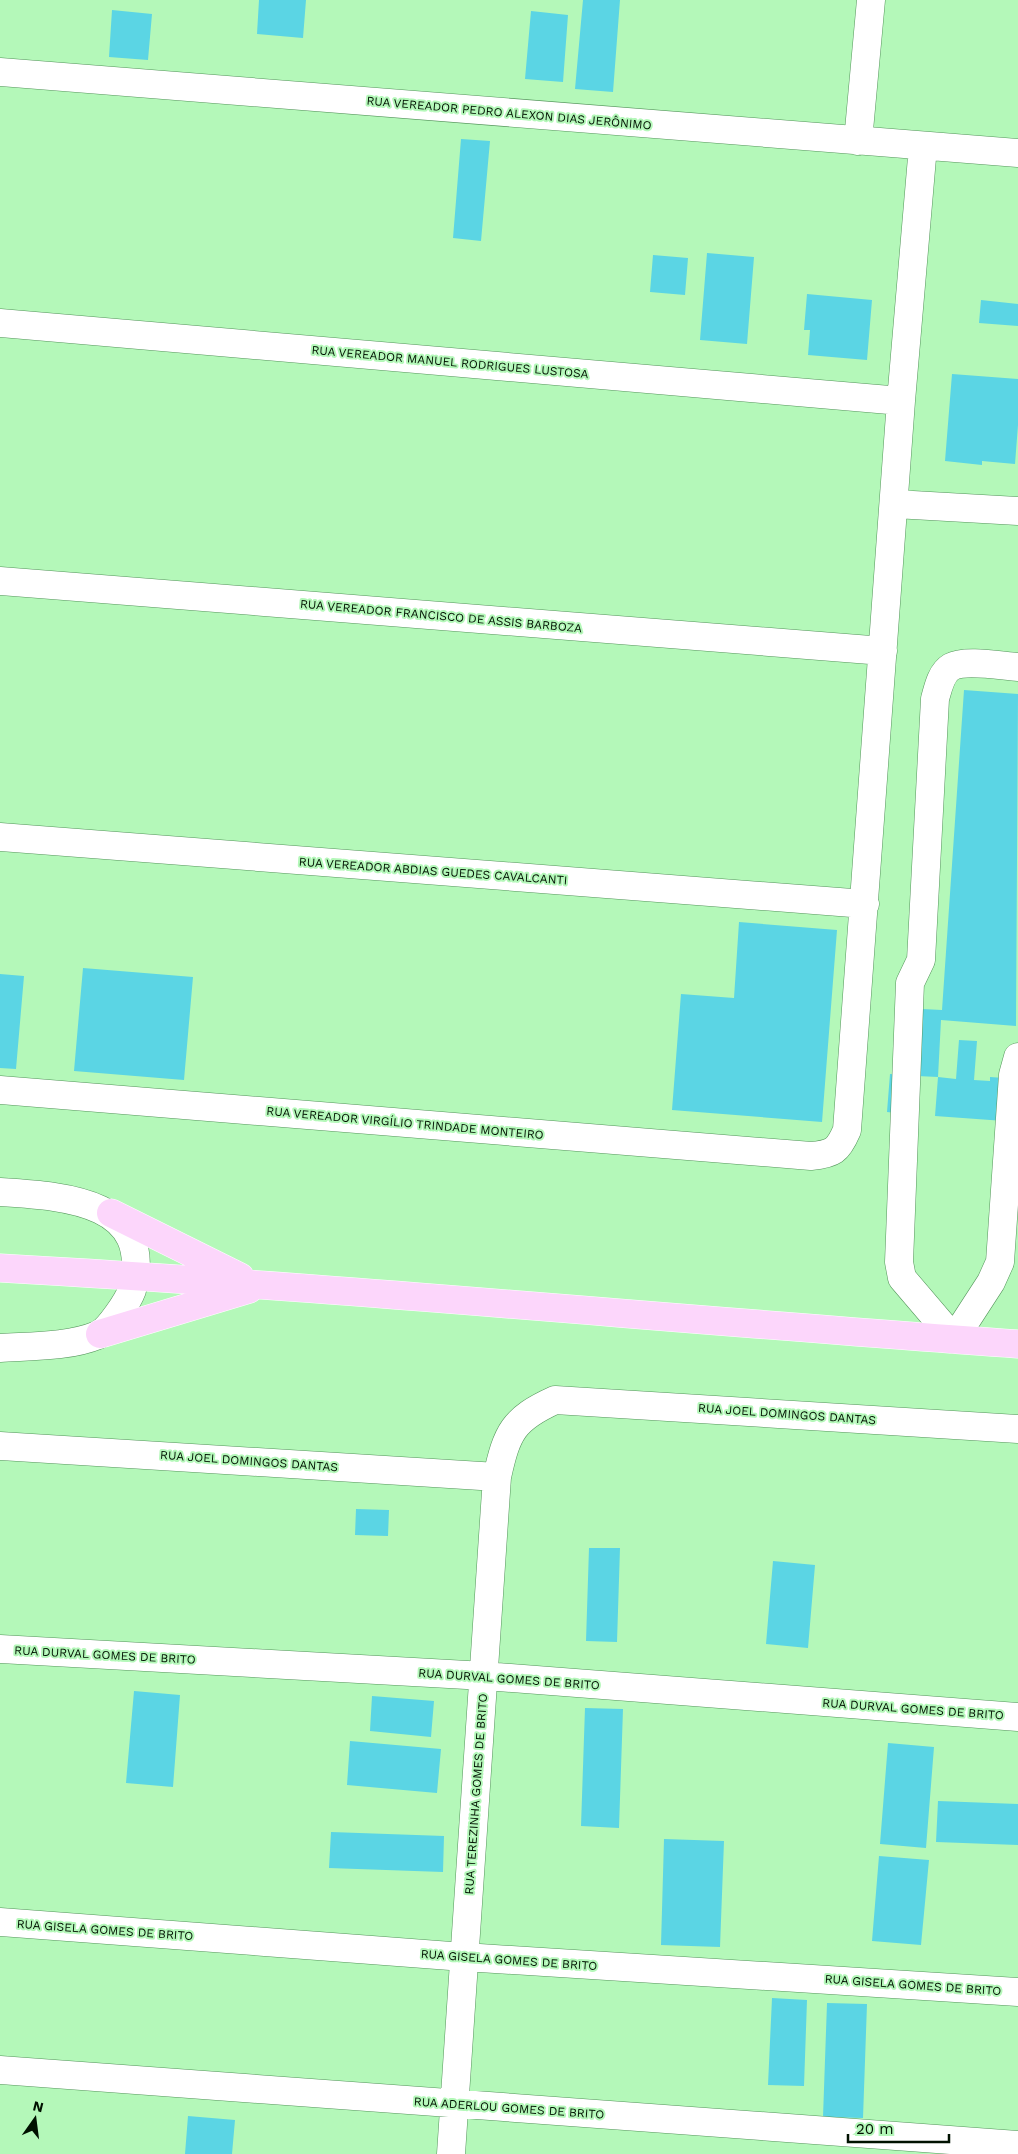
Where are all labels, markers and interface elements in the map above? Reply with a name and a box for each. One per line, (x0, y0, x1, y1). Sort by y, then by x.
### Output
street label: RUA VEREADOR PEDRO ALEXON DIAS JERÔNIMO (366, 94, 652, 132)
street label: RUA VEREADOR MANUEL RODRIGUES LUSTOSA (311, 343, 589, 381)
street label: RUA VEREADOR FRANCISCO DE ASSIS BARBOZA (299, 597, 583, 635)
street label: RUA VEREADOR ABDIAS GUEDES CAVALCANTI (298, 855, 568, 887)
street label: RUA VEREADOR VIRGÍLIO TRINDADE MONTEIRO (266, 1104, 544, 1142)
street label: RUA JOEL DOMINGOS DANTAS (698, 1401, 876, 1427)
street label: RUA JOEL DOMINGOS DANTAS (160, 1448, 338, 1474)
street label: RUA DURVAL GOMES DE BRITO (14, 1643, 196, 1667)
street label: RUA DURVAL GOMES DE BRITO (418, 1666, 600, 1692)
street label: RUA TEREZINHA GOMES DE BRITO (462, 1693, 490, 1895)
street label: RUA DURVAL GOMES DE BRITO (822, 1696, 1004, 1722)
street label: RUA GISELA GOMES DE BRITO (16, 1917, 194, 1943)
street label: RUA GISELA GOMES DE BRITO (420, 1947, 598, 1973)
street label: RUA GISELA GOMES DE BRITO (824, 1972, 1002, 1998)
north arrow (10, 2094, 60, 2144)
street label: RUA ADERLOU GOMES DE BRITO (413, 2094, 605, 2122)
text: N (31, 2097, 45, 2115)
scale bar (848, 2112, 949, 2144)
text: 20 m (856, 2120, 894, 2138)

